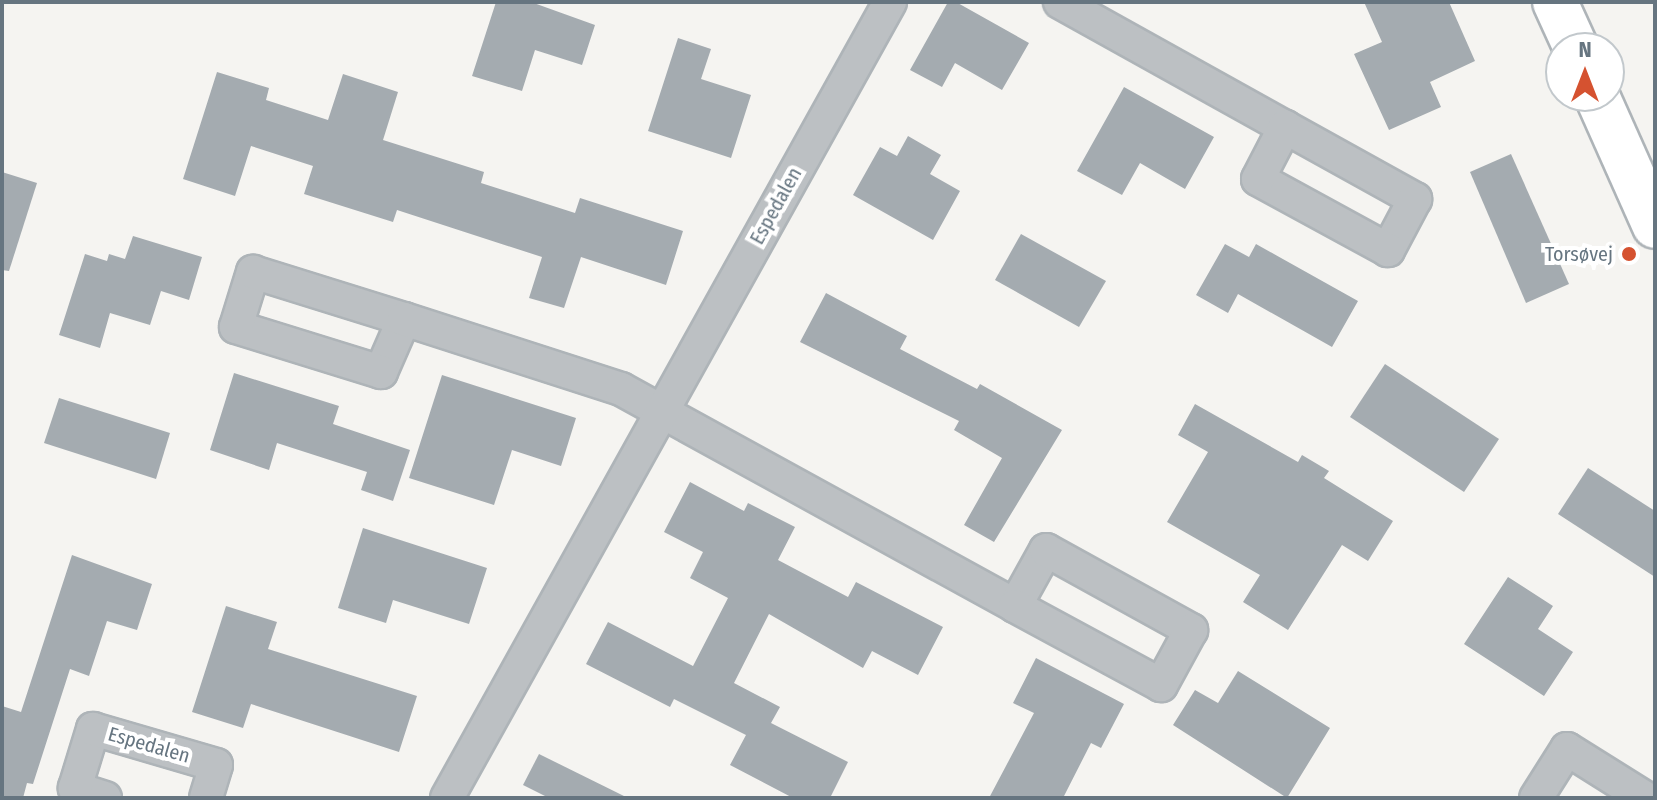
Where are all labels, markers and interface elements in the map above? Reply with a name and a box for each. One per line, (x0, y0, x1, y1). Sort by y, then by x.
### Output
north arrow (1545, 32, 1625, 112)
text: N (1578, 36, 1592, 63)
street label: Espedalen (745, 163, 807, 249)
place label: Torsøvej (1545, 242, 1613, 266)
marker: Torsøvej (1620, 245, 1638, 263)
street label: Espedalen (105, 722, 193, 768)

